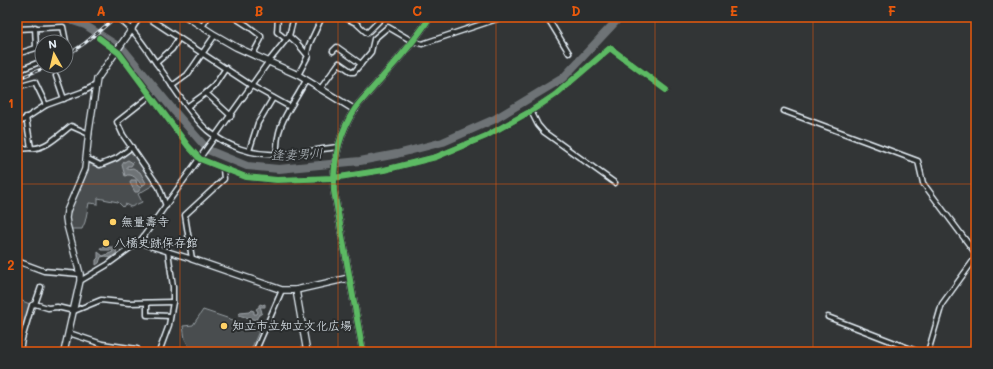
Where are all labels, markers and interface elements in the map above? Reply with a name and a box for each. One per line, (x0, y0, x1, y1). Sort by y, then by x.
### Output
text: A (96, 2, 106, 19)
text: B (255, 2, 264, 19)
text: C (412, 2, 422, 19)
text: D (571, 2, 581, 19)
text: E (730, 2, 738, 19)
text: F (888, 2, 896, 19)
north arrow (34, 34, 74, 74)
text: N (47, 36, 58, 52)
text: 1 (8, 94, 14, 111)
water label: 逢妻男川 (271, 144, 323, 163)
place label: 無量壽寺 (121, 213, 169, 229)
marker: 無量壽寺 (108, 217, 118, 227)
place label: 八橋史跡保存館 (114, 234, 198, 250)
marker: 八橋史跡保存館 (101, 238, 111, 248)
text: 2 (7, 256, 15, 273)
place label: 知立市立知立文化広場 (232, 317, 352, 333)
marker: 知立市立知立文化広場 (219, 321, 229, 331)

